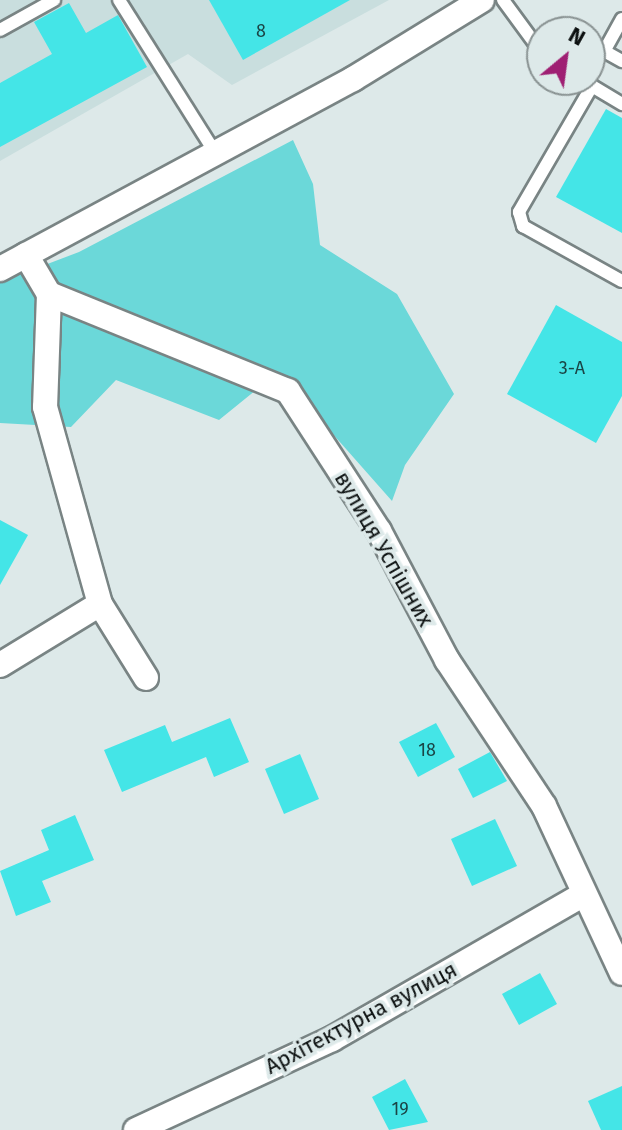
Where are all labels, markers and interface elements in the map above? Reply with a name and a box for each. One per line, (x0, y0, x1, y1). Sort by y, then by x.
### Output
north arrow (526, 16, 606, 96)
house number: 8 (256, 20, 266, 42)
text: N (564, 21, 590, 52)
house number: 3-A (559, 357, 585, 379)
street label: вулиця Успішних (329, 467, 439, 631)
house number: 18 (418, 739, 436, 761)
street label: Архітектурна вулиця (261, 956, 461, 1080)
house number: 19 (391, 1098, 409, 1120)

